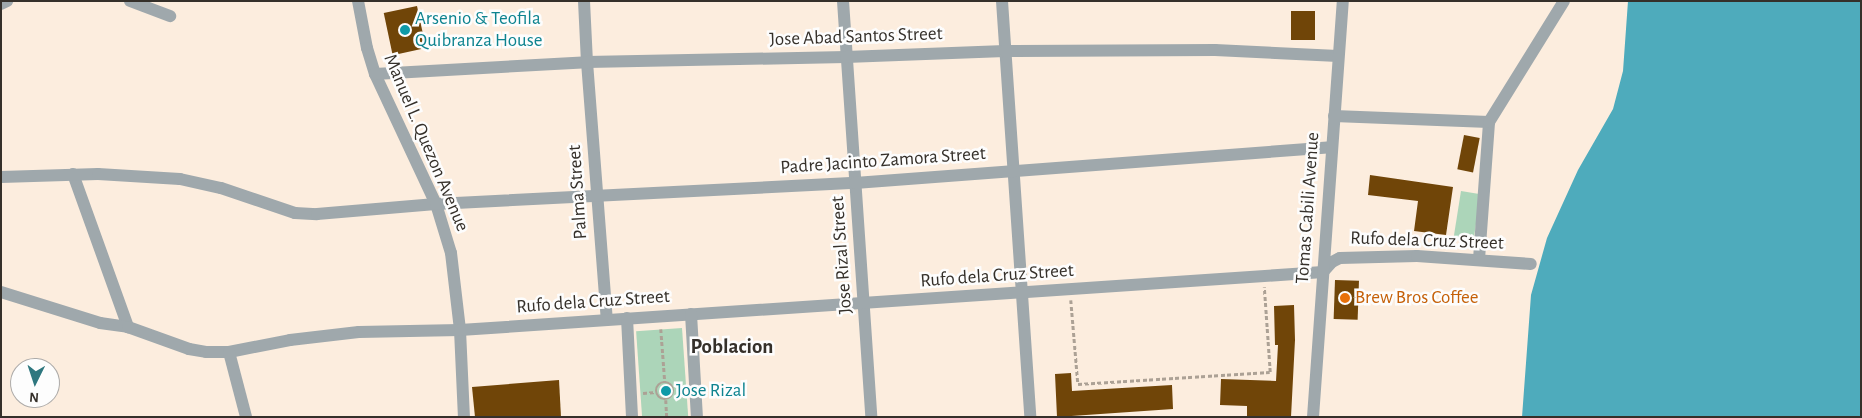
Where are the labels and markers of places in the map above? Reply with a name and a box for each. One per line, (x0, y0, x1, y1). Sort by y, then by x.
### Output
place label: Arsenio & Teofila Quibranza House (415, 8, 543, 52)
marker: Arsenio & Teofila Quibranza House (399, 24, 411, 36)
place label: Brew Bros Coffee (1355, 287, 1479, 309)
marker: Brew Bros Coffee (1339, 292, 1351, 304)
place label: Jose Rizal (676, 380, 746, 402)
marker: Jose Rizal (660, 385, 672, 397)

